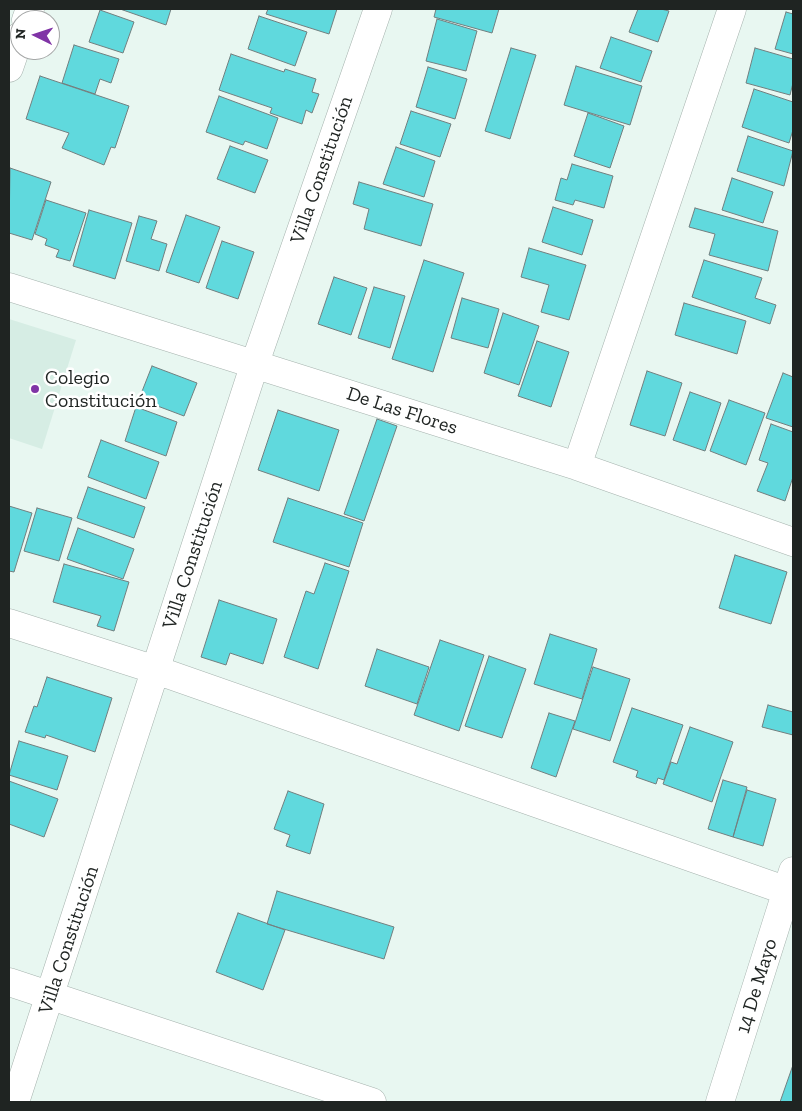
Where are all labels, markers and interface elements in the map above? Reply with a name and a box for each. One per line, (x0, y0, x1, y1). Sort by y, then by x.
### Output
north arrow (10, 10, 60, 60)
text: N (12, 28, 29, 40)
street label: Villa Constitución (285, 93, 359, 247)
place label: Colegio Constitución (45, 366, 157, 413)
street label: De Las Flores (344, 382, 460, 440)
marker: Colegio Constitución (29, 383, 41, 395)
street label: Villa Constitución (158, 478, 228, 632)
street label: Villa Constitución (34, 863, 104, 1017)
street label: 14 De Mayo (731, 936, 783, 1036)

